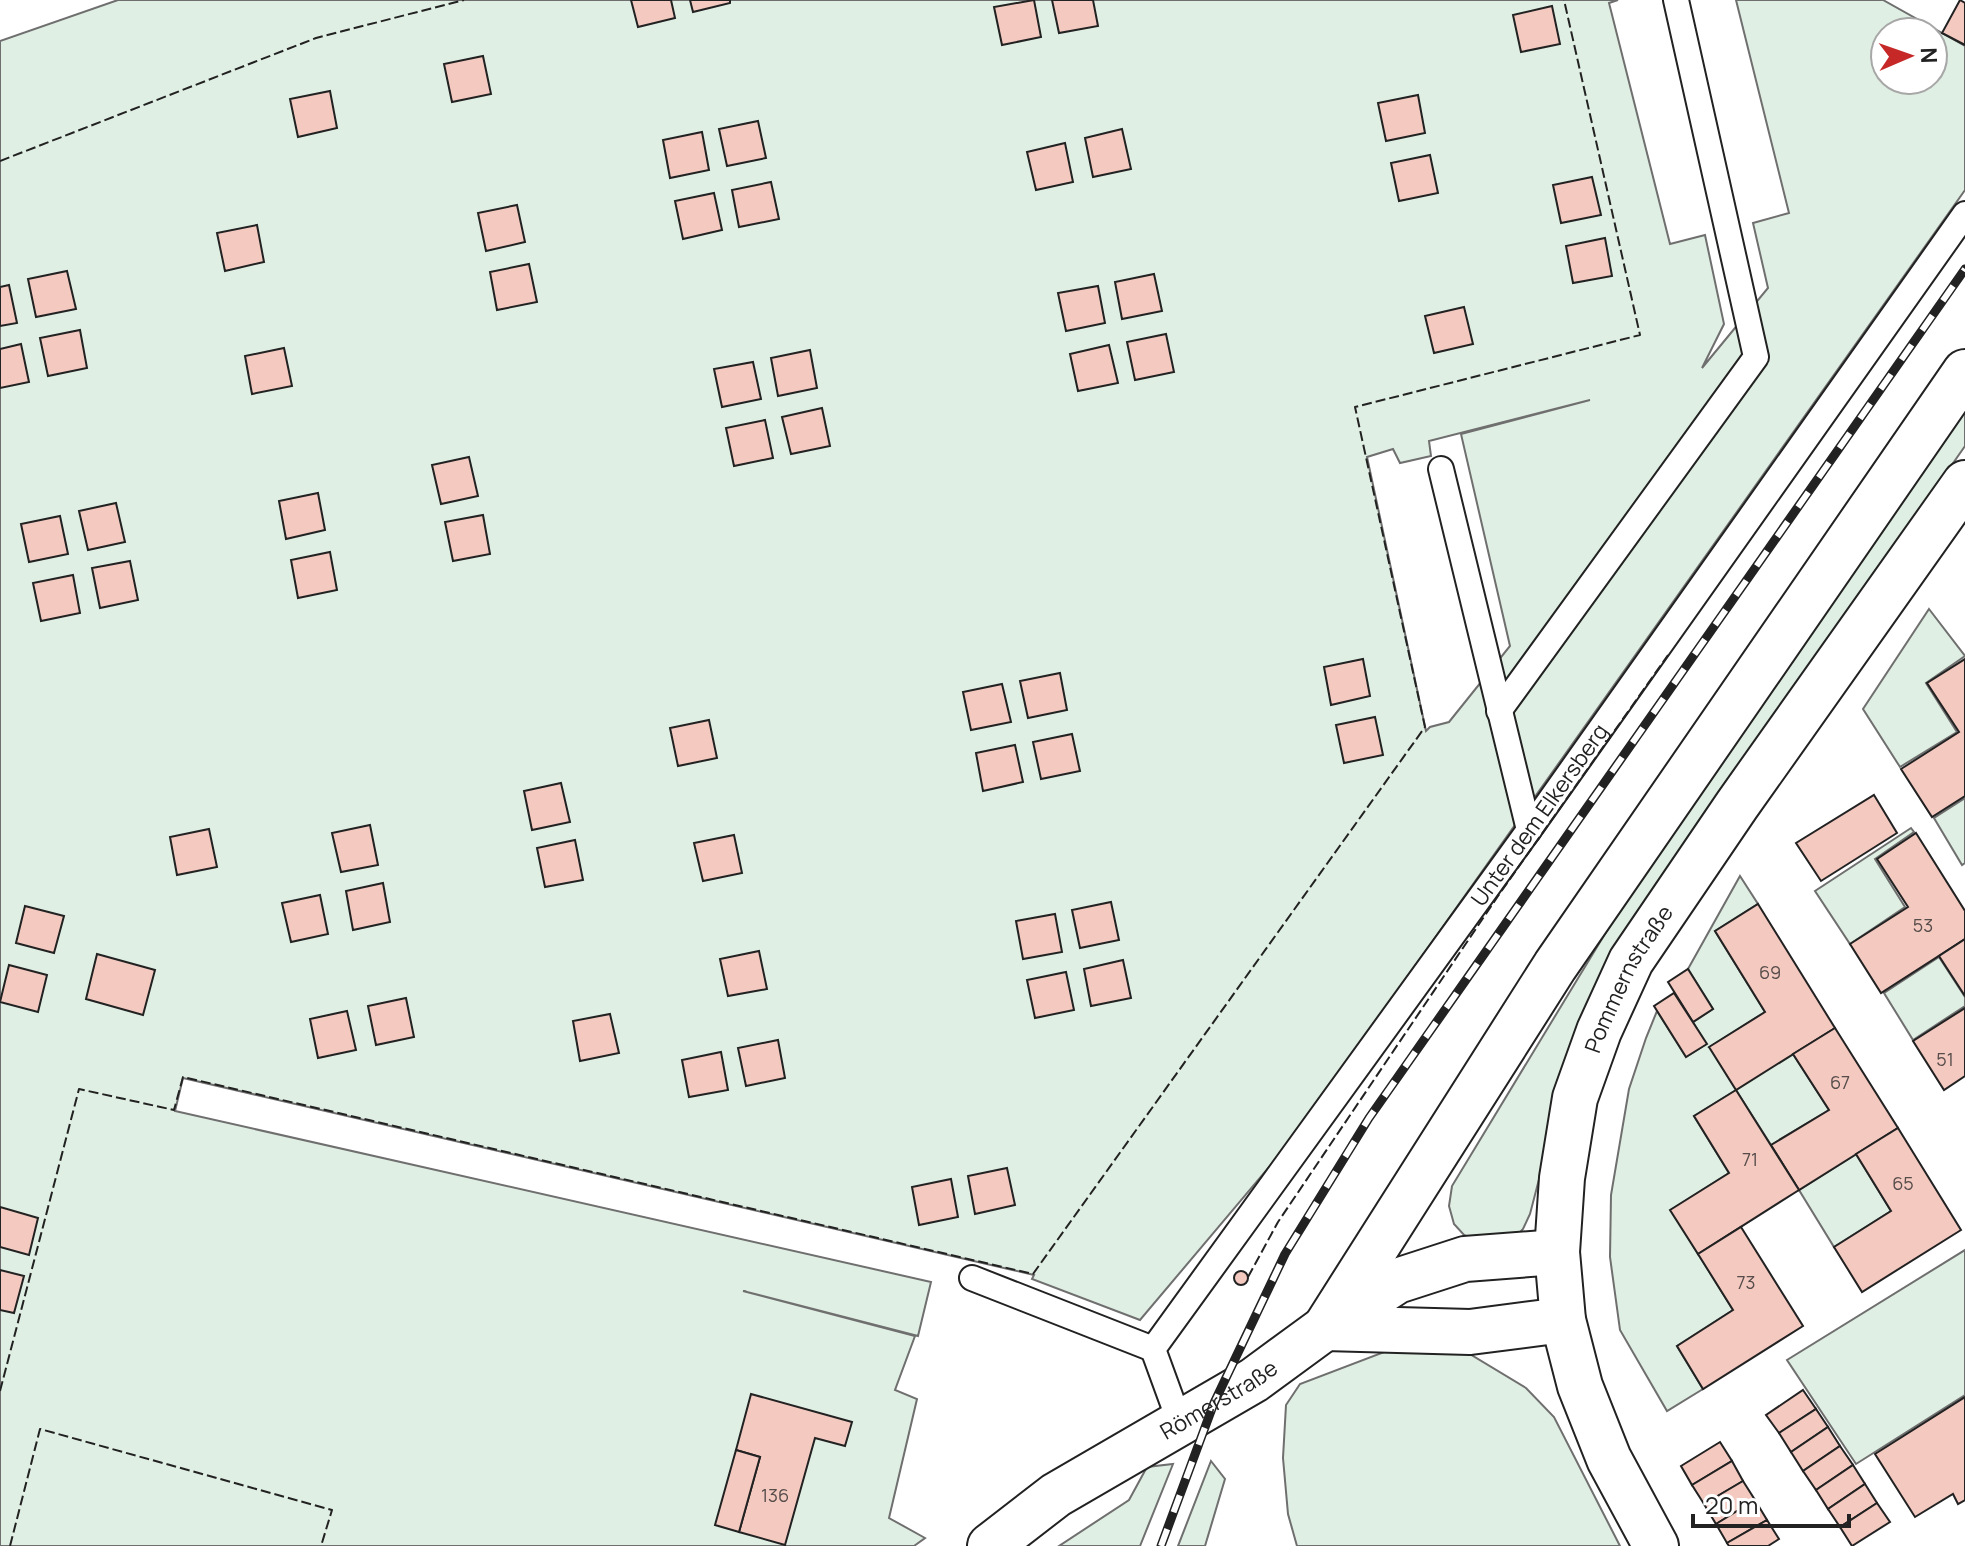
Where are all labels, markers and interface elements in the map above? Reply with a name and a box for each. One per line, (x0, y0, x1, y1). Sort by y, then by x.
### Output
north arrow (1869, 16, 1949, 96)
text: N (1914, 47, 1944, 64)
street label: Unter dem Elkersberg (1464, 718, 1615, 912)
street label: Pommernstraße (1577, 899, 1680, 1057)
house number: 53 (1913, 913, 1933, 937)
house number: 69 (1759, 960, 1781, 984)
house number: 51 (1936, 1047, 1954, 1071)
house number: 67 (1830, 1070, 1850, 1094)
house number: 71 (1742, 1147, 1758, 1171)
house number: 65 (1892, 1171, 1914, 1195)
house number: 73 (1737, 1270, 1756, 1294)
street label: Römerstraße (1154, 1353, 1284, 1446)
scale bar (1693, 1478, 1849, 1528)
house number: 136 (761, 1483, 789, 1507)
text: 20 m (1705, 1488, 1758, 1521)

